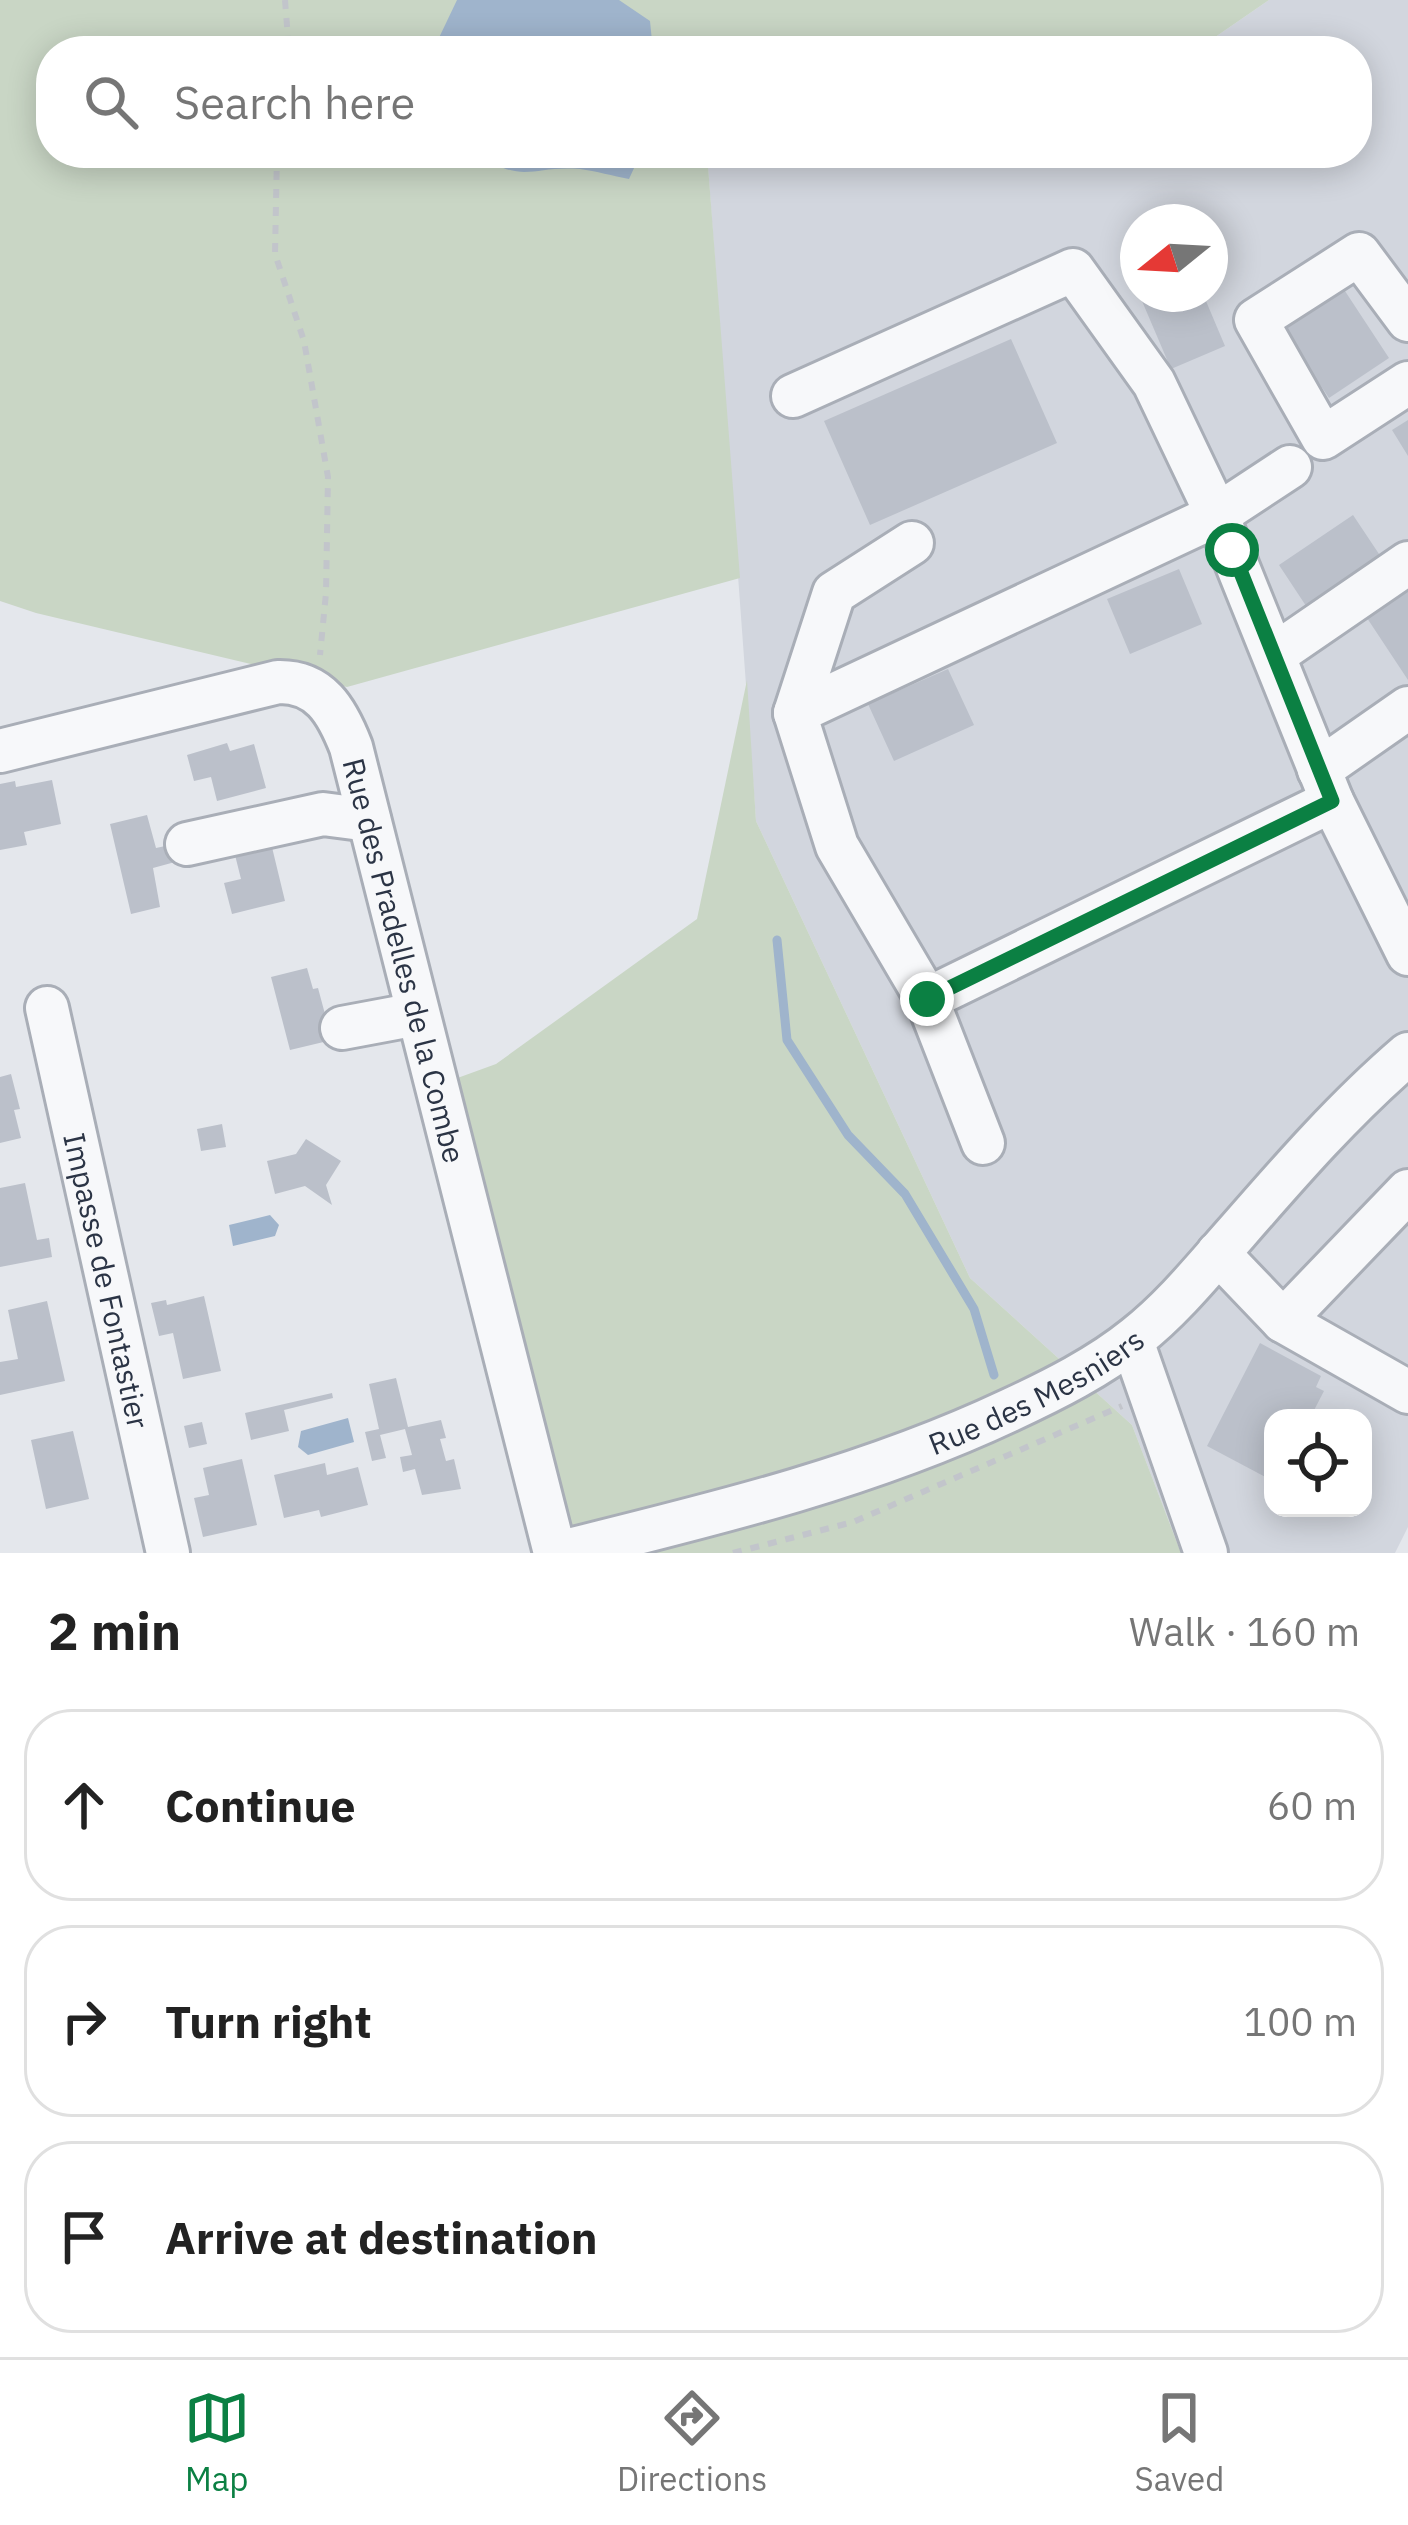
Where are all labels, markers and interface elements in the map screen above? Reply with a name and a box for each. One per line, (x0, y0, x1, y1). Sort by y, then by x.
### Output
search box (36, 36, 1372, 168)
icon: search (78, 69, 144, 135)
text: Search here (174, 73, 415, 131)
north arrow (1120, 204, 1228, 312)
route start (1205, 523, 1259, 577)
street label: Rue des Pradelles de la Combe (335, 754, 475, 1167)
route end (900, 972, 954, 1026)
street label: Impasse de Fontastier (56, 1129, 159, 1432)
street label: Rue des Mesniers (922, 1319, 1151, 1463)
map controls (1264, 1409, 1372, 1517)
button: locate (1264, 1409, 1372, 1517)
text: 2 min (48, 1598, 181, 1664)
text: Walk · 160 m (1129, 1606, 1360, 1657)
icon: ahead (51, 1772, 117, 1838)
text: Continue (165, 1776, 356, 1834)
text: 60 m (1267, 1780, 1357, 1831)
icon: right (51, 1988, 117, 2054)
text: Turn right (165, 1992, 372, 2050)
text: 100 m (1244, 1996, 1357, 2047)
icon: arrive (51, 2204, 117, 2270)
text: Arrive at destination (165, 2208, 598, 2266)
tab: Map (184, 2385, 250, 2500)
tab: Directions (617, 2385, 767, 2500)
tab: Saved (1135, 2385, 1224, 2500)

